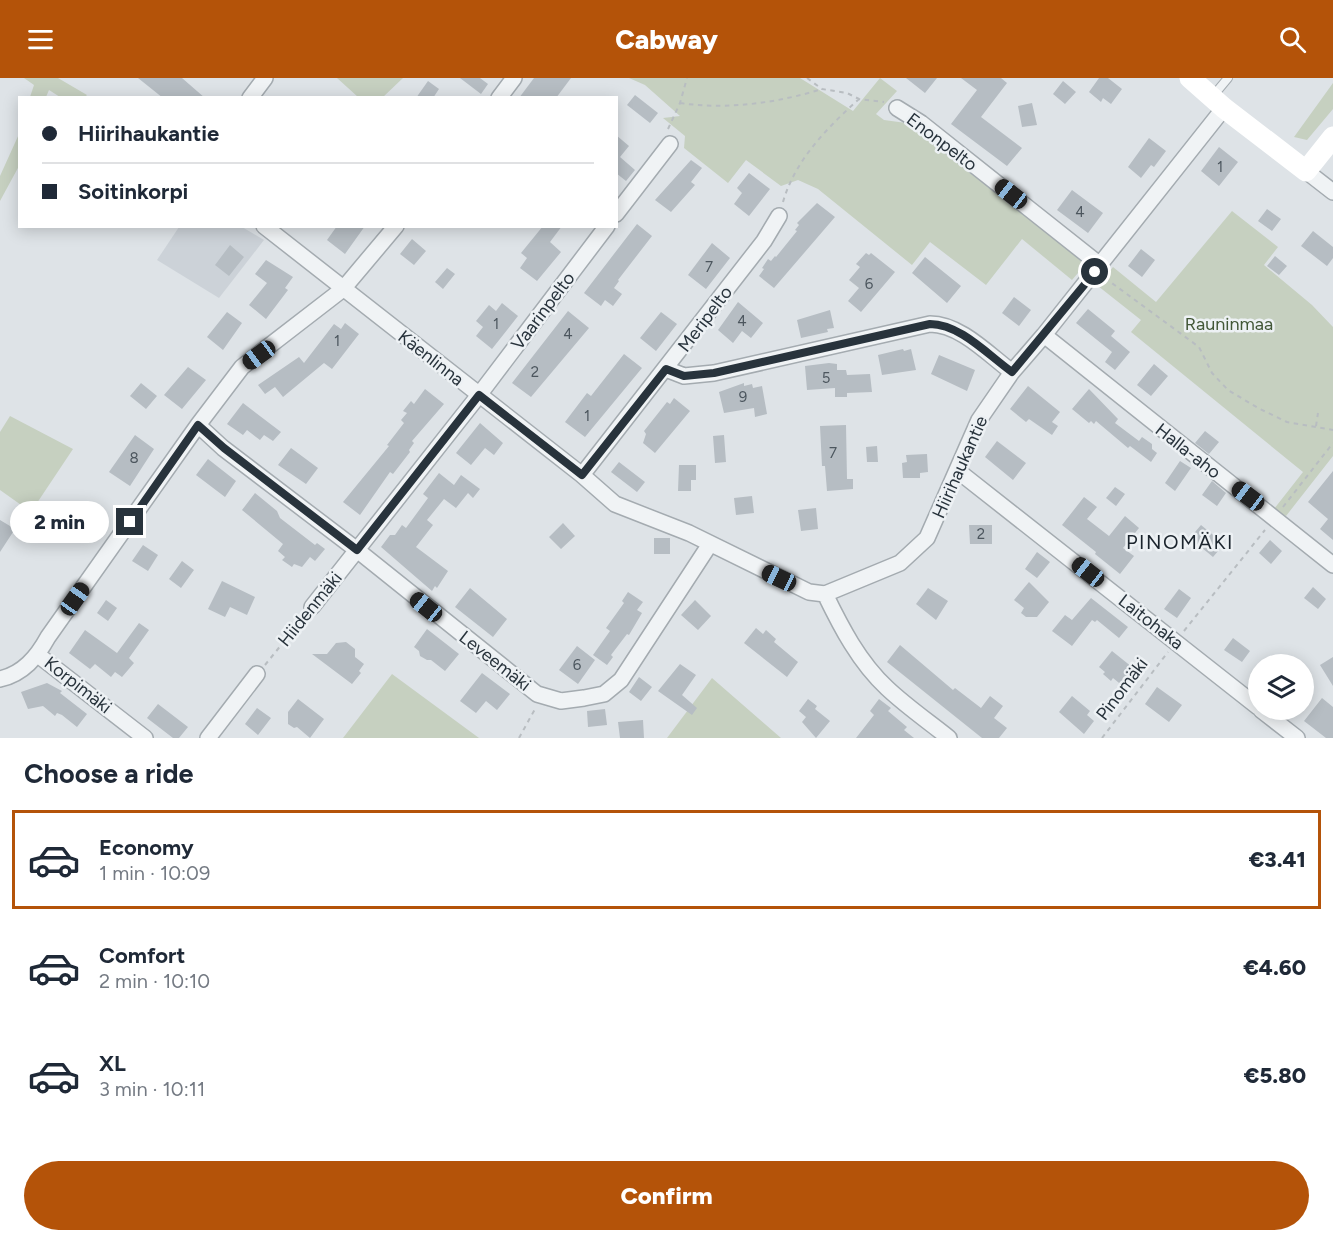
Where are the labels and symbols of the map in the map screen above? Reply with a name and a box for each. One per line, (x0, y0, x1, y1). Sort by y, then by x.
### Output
street label: Enonpelto (902, 108, 982, 176)
house number: 1 (1217, 158, 1223, 176)
car (991, 176, 1031, 212)
house number: 4 (1075, 203, 1085, 221)
house number: 7 (705, 258, 713, 276)
route start (1081, 258, 1108, 285)
street label: Vaarinpelto (507, 268, 579, 354)
house number: 6 (865, 275, 874, 293)
street label: Meripelto (673, 282, 737, 356)
house number: 4 (737, 312, 747, 330)
park label: Rauninmaa (1185, 313, 1273, 335)
house number: 1 (493, 315, 499, 333)
street label: Käenlinna (394, 325, 468, 391)
house number: 4 (563, 325, 573, 343)
house number: 1 (334, 332, 340, 350)
car (239, 337, 279, 373)
house number: 2 (531, 363, 539, 381)
house number: 5 (822, 369, 830, 387)
house number: 9 (739, 388, 747, 406)
house number: 1 (584, 407, 590, 425)
street label: Hiirihaukantie (928, 412, 992, 522)
street label: Halla-aho (1151, 419, 1225, 483)
house number: 7 (829, 444, 837, 462)
house number: 8 (129, 449, 139, 467)
car (1228, 478, 1268, 514)
callout: 2 min (10, 501, 109, 543)
route end (116, 508, 143, 535)
house number: 2 (977, 525, 985, 543)
district label: PINOMÄKI (1126, 530, 1234, 554)
car (1068, 554, 1108, 590)
car (759, 562, 799, 594)
street label: Hiidenmäki (273, 567, 347, 651)
car (57, 579, 93, 619)
car (406, 589, 446, 625)
street label: Laitohaka (1114, 590, 1188, 654)
street label: Leveemäki (455, 626, 535, 696)
street label: Korpimäki (40, 652, 116, 718)
street label: Pinomäki (1091, 653, 1153, 725)
house number: 6 (573, 656, 582, 674)

